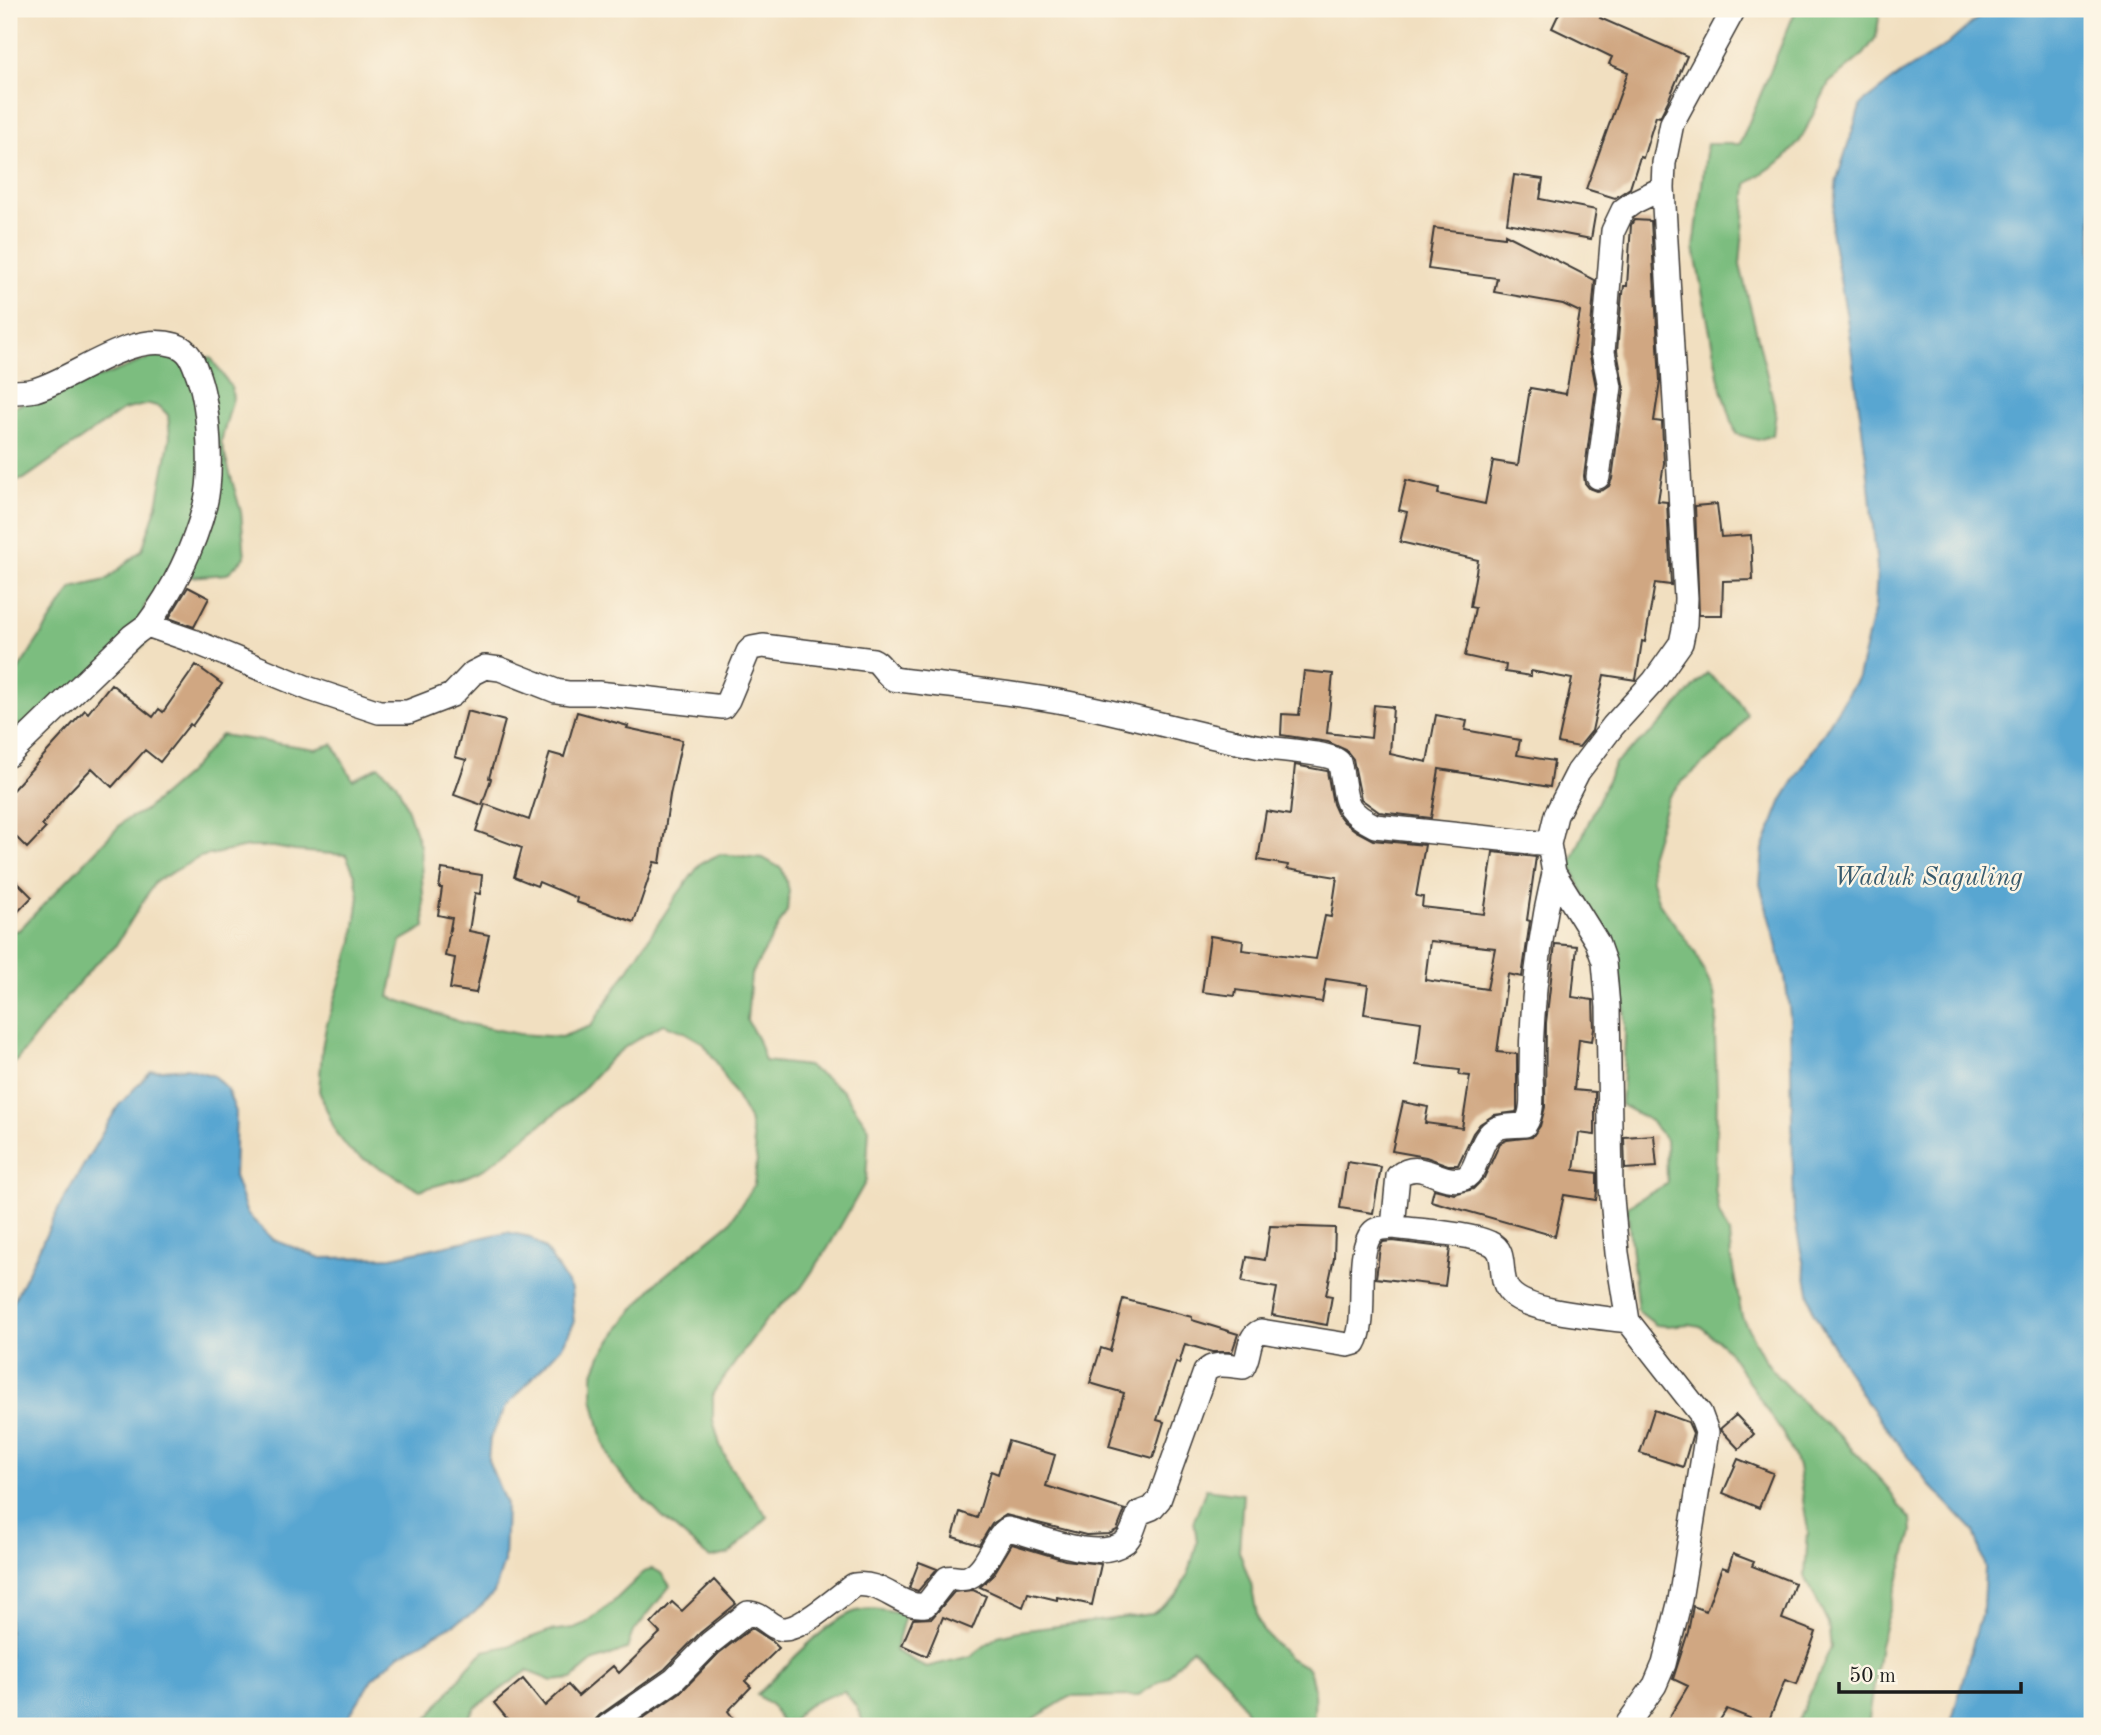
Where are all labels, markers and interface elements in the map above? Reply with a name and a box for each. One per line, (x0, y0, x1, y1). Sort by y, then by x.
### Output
water label: Waduk Saguling (1833, 865, 2023, 891)
scale bar (1839, 1651, 2021, 1695)
text: 50 m (1849, 1666, 1896, 1687)

